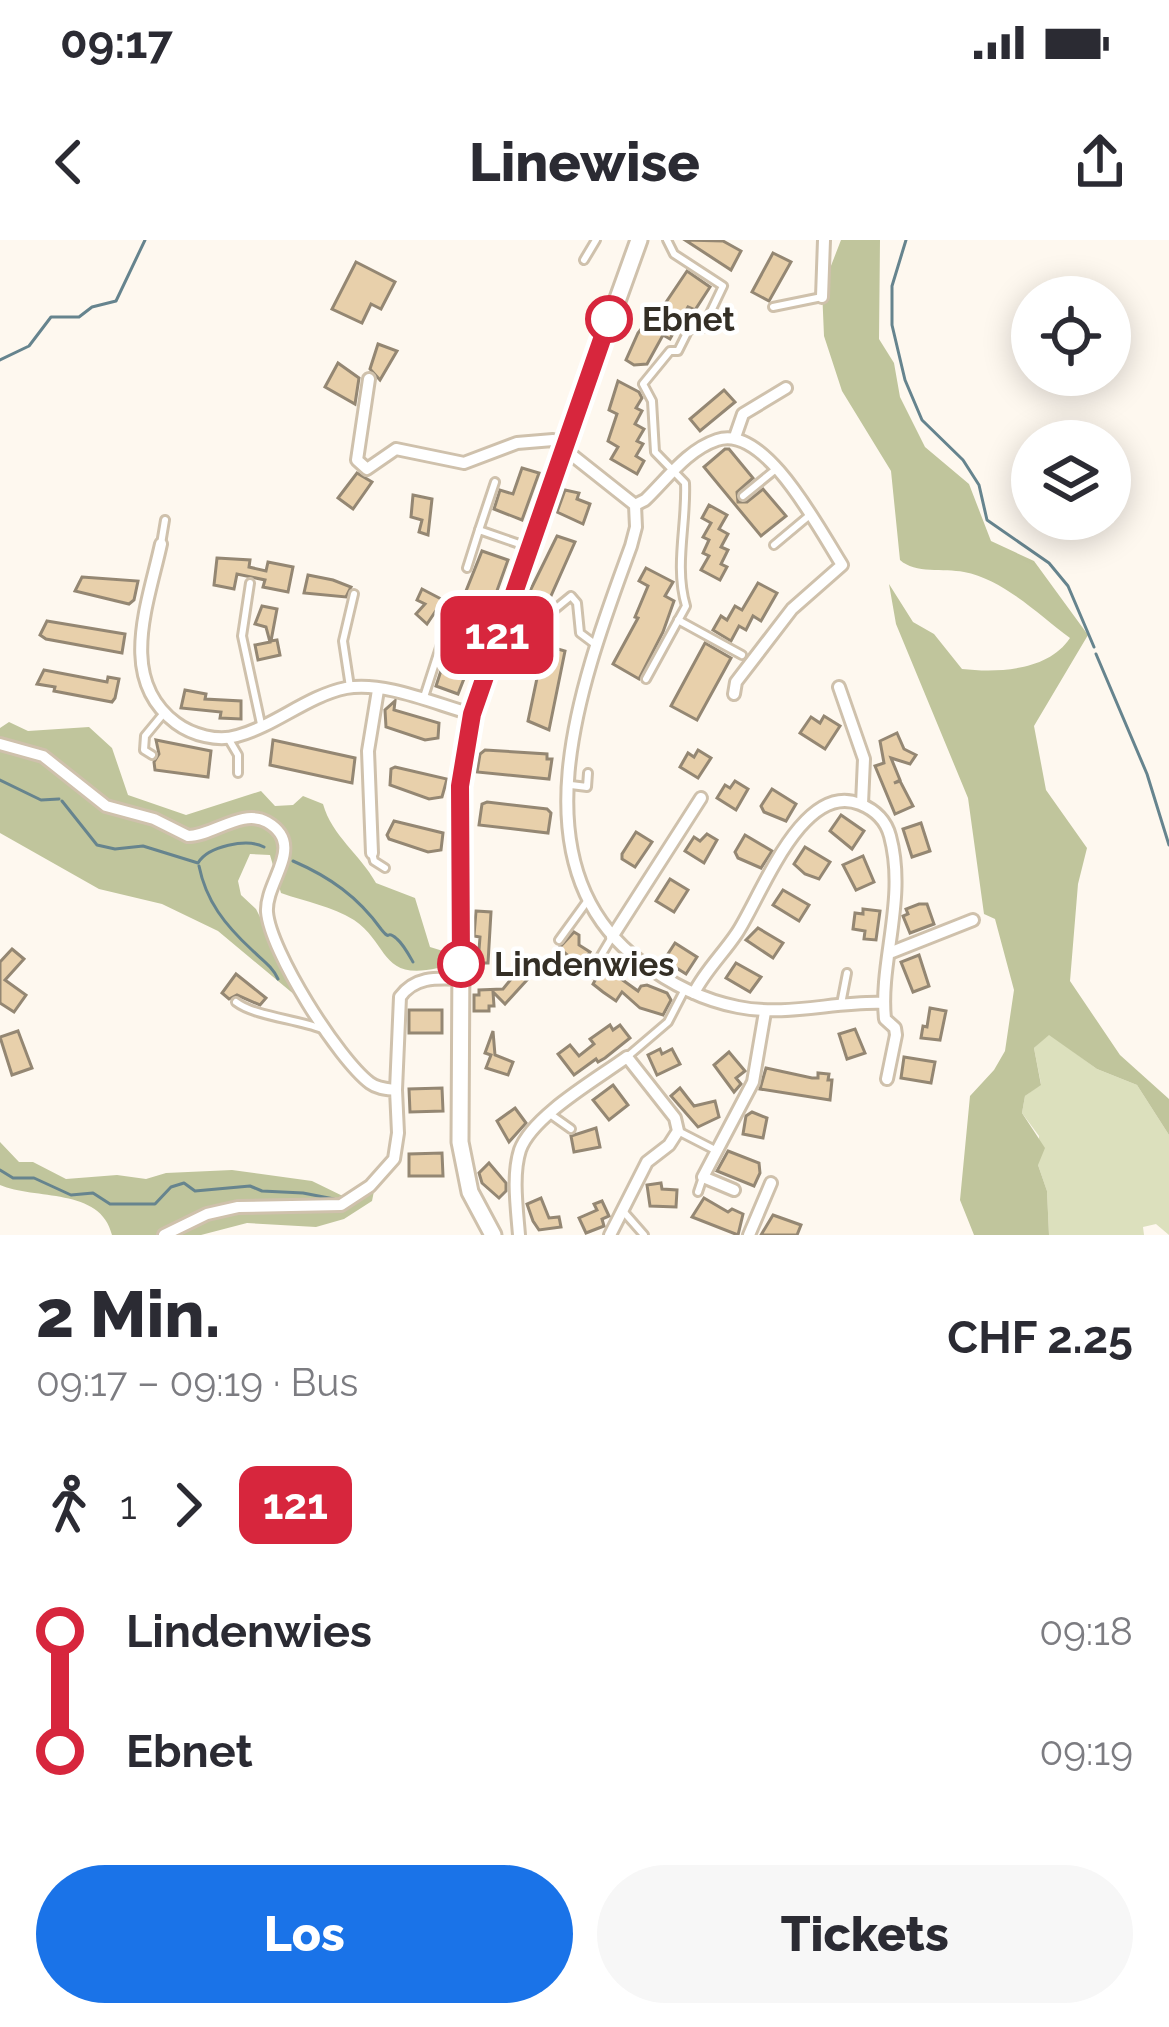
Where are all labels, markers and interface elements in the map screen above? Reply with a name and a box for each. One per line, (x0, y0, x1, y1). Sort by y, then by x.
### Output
text: 09:17 (60, 16, 173, 69)
icon: back (36, 129, 102, 195)
icon: share (1067, 129, 1133, 195)
text: Linewise (469, 130, 700, 194)
map controls (1011, 276, 1131, 540)
button: locate (1011, 276, 1131, 396)
marker: Ebnet (587, 297, 631, 341)
place label: Ebnet (642, 300, 735, 339)
button: layers (1011, 420, 1131, 540)
line badge: 121 (428, 596, 566, 674)
text: 121 (464, 610, 530, 659)
marker: Lindenwies (439, 942, 483, 986)
place label: Lindenwies (494, 945, 674, 984)
text: 2 Min. (36, 1275, 220, 1352)
text: CHF 2.25 (947, 1311, 1133, 1364)
text: 09:17 – 09:19 · Bus (36, 1359, 358, 1405)
icon: walk (36, 1472, 102, 1538)
icon: forward (155, 1472, 221, 1538)
text: 121 (263, 1480, 328, 1529)
text: 1 (120, 1482, 137, 1528)
text: Lindenwies (126, 1605, 372, 1658)
text: 09:18 (1039, 1608, 1133, 1654)
text: Ebnet (126, 1725, 253, 1778)
text: 09:19 (1039, 1728, 1133, 1774)
button: Los (36, 1865, 573, 2003)
button: Tickets (597, 1865, 1133, 2003)

